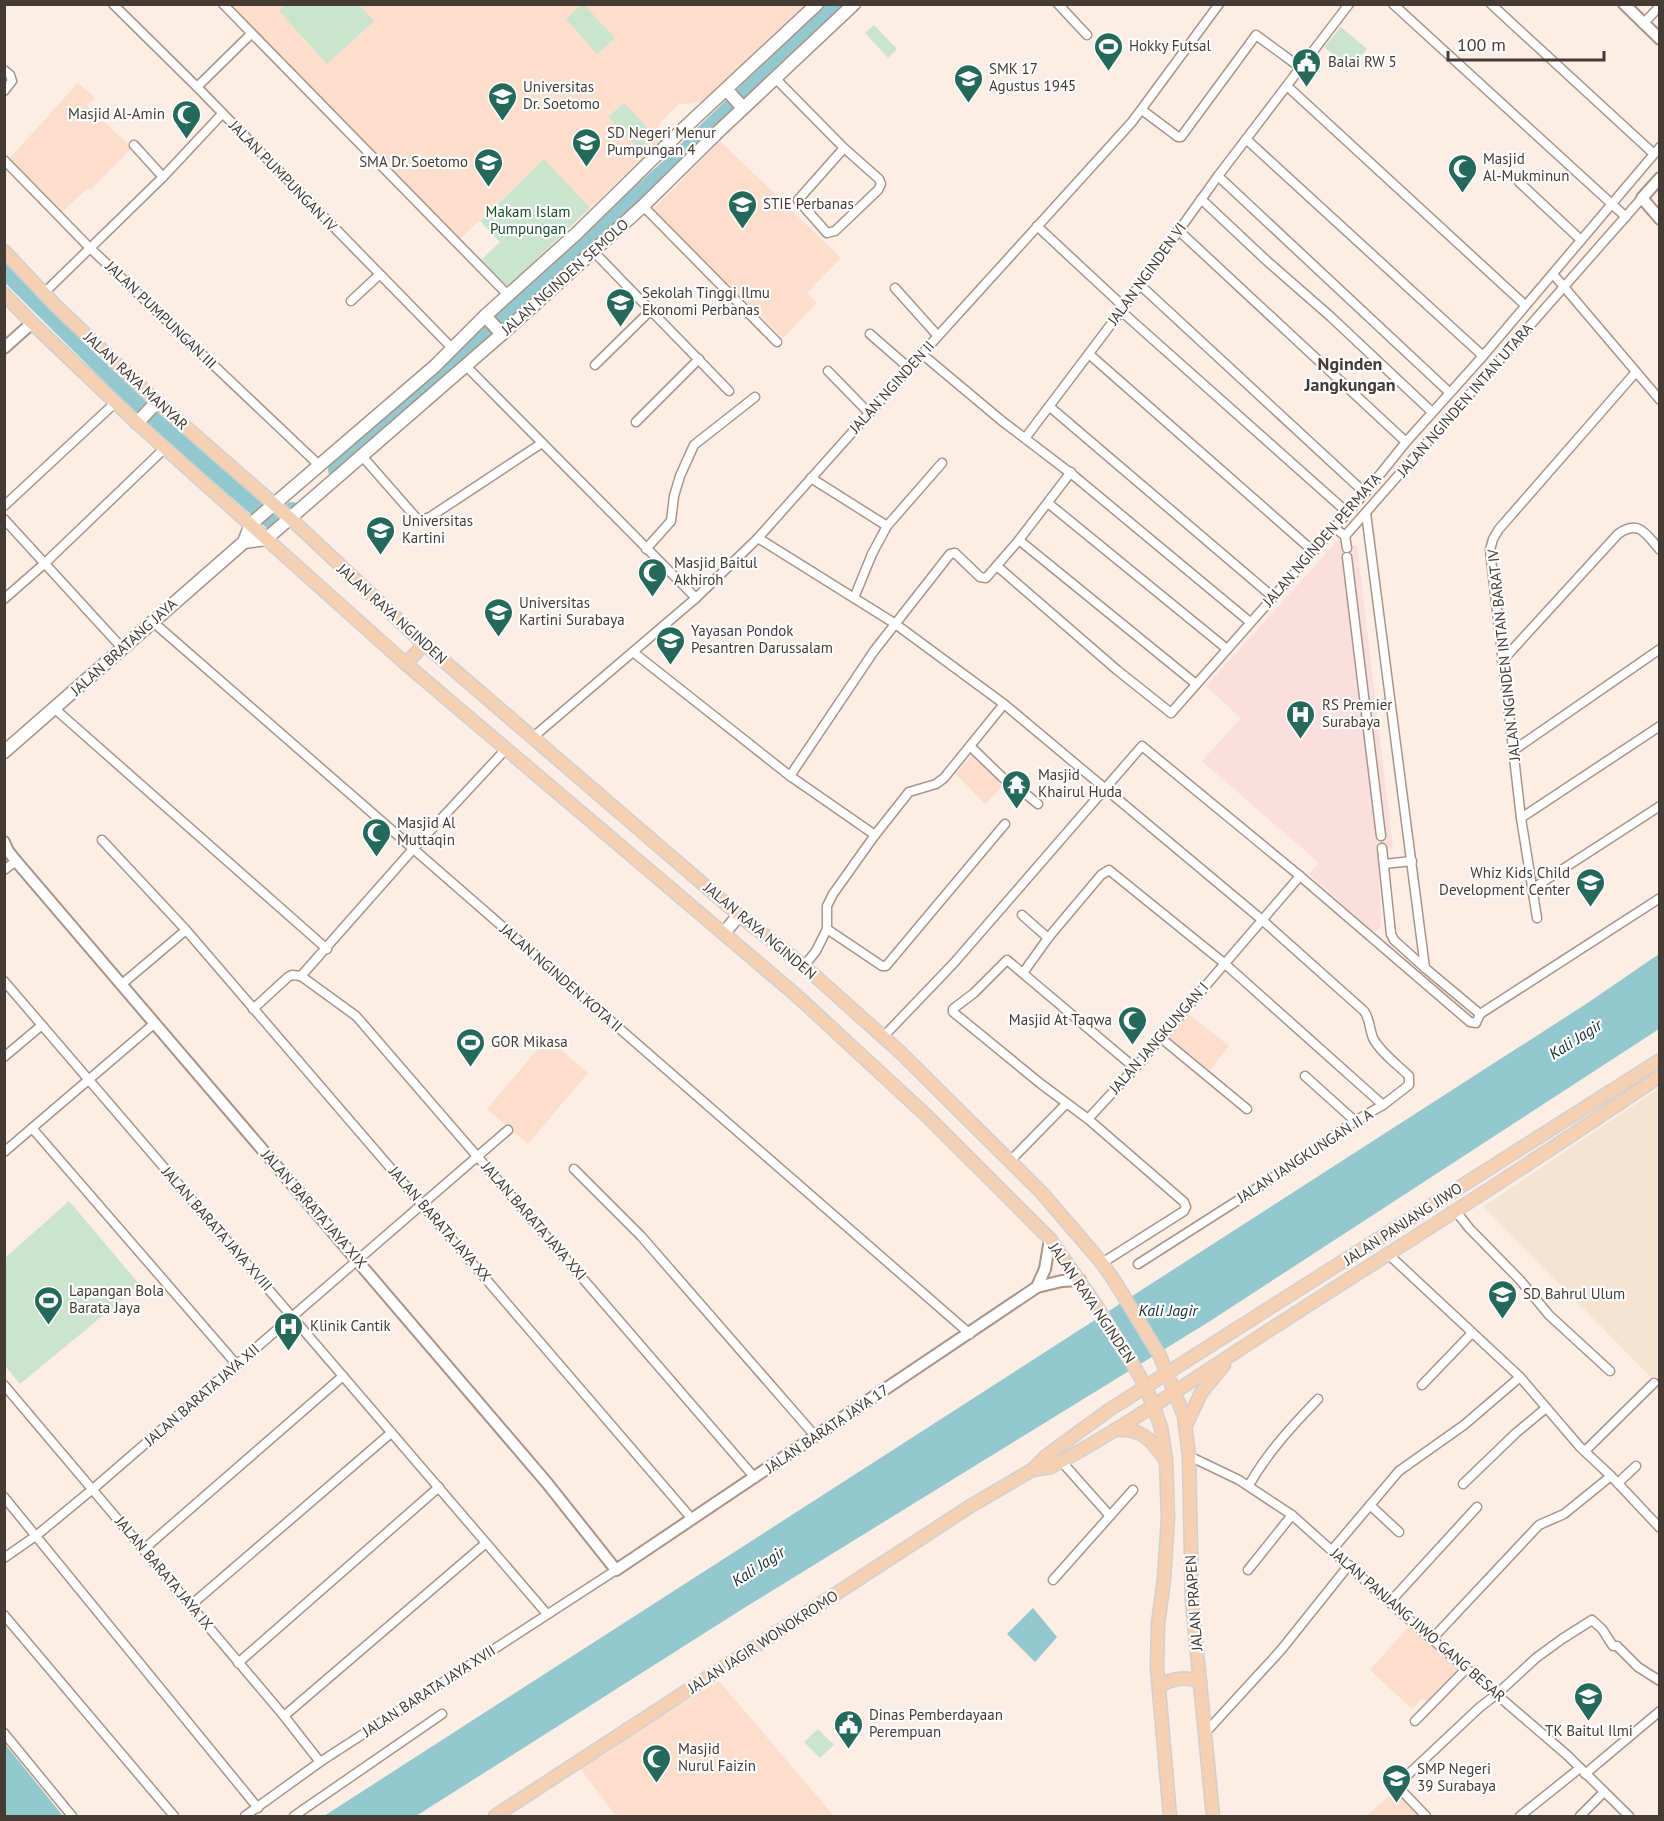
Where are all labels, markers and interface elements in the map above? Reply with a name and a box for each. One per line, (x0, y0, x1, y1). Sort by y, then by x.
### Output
scale bar (1448, 24, 1604, 62)
sports icon: Hokky Futsal (1092, 30, 1124, 72)
text: 100 m (1457, 33, 1506, 56)
place label: Hokky Futsal (1129, 36, 1212, 55)
public building icon: Balai RW 5 (1291, 46, 1323, 88)
place label: Balai RW 5 (1328, 52, 1397, 71)
place label: SMK 17 Agustus 1945 (989, 59, 1076, 95)
school or university icon: SMK 17 Agustus 1945 (952, 62, 984, 104)
place label: Universitas Dr. Soetomo (523, 77, 600, 113)
school or university icon: Universitas Dr. Soetomo (486, 80, 518, 122)
mosque icon: Masjid Al-Amin (170, 98, 202, 140)
place label: Masjid Al-Amin (68, 104, 165, 123)
street label: JALAN PUMPUNGAN IV (225, 115, 342, 236)
place label: SD Negeri Menur Pumpungan 4 (607, 123, 716, 159)
school or university icon: SD Negeri Menur Pumpungan 4 (570, 126, 602, 168)
school or university icon: SMA Dr. Soetomo (473, 146, 505, 188)
place label: Masjid Al-Mukminun (1483, 149, 1569, 185)
place label: SMA Dr. Soetomo (359, 152, 468, 171)
mosque icon: Masjid Al-Mukminun (1446, 152, 1478, 194)
school or university icon: STIE Perbanas (726, 188, 758, 230)
place label: STIE Perbanas (763, 194, 854, 213)
park label: Makam Islam Pumpungan (486, 202, 570, 238)
street label: JALAN NGINDEN SEMOLO (496, 214, 632, 339)
street label: JALAN NGINDEN VI (1102, 219, 1190, 329)
street label: JALAN PUMPUNGAN III (101, 256, 221, 373)
place label: Sekolah Tinggi Ilmu Ekonomi Perbanas (642, 283, 770, 319)
school or university icon: Sekolah Tinggi Ilmu Ekonomi Perbanas (605, 286, 637, 328)
street label: JALAN NGINDEN INTAN UTARA (1392, 319, 1537, 481)
street label: JALAN RAYA MANYAR (80, 327, 192, 434)
street label: JALAN NGINDEN II (844, 336, 938, 438)
district label: Nginden Jangkungan (1303, 352, 1396, 396)
street label: JALAN NGINDEN PERMATA (1258, 469, 1385, 611)
place label: Universitas Kartini (402, 511, 473, 547)
school or university icon: Universitas Kartini (365, 514, 397, 556)
street label: JALAN NGINDEN INTAN BARAT IV (1483, 548, 1524, 763)
place label: Masjid Baitul Akhiroh (674, 553, 758, 589)
mosque icon: Masjid Baitul Akhiroh (637, 556, 669, 598)
street label: JALAN RAYA NGINDEN (333, 559, 451, 668)
place label: Universitas Kartini Surabaya (519, 593, 625, 629)
street label: JALAN BRATANG JAYA (66, 594, 181, 700)
school or university icon: Universitas Kartini Surabaya (482, 596, 514, 638)
place label: Yayasan Pondok Pesantren Darussalam (691, 621, 833, 657)
school or university icon: Yayasan Pondok Pesantren Darussalam (654, 624, 686, 666)
place label: RS Premier Surabaya (1322, 695, 1392, 731)
hospital icon: RS Premier Surabaya (1285, 698, 1317, 740)
place label: Masjid Khairul Huda (1038, 765, 1122, 801)
temple icon: Masjid Khairul Huda (1001, 768, 1033, 810)
place label: Masjid Al Muttaqin (397, 813, 456, 849)
mosque icon: Masjid Al Muttaqin (360, 816, 392, 858)
place label: Whiz Kids Child Development Center (1439, 863, 1570, 899)
school or university icon: Whiz Kids Child Development Center (1575, 866, 1607, 908)
street label: JALAN RAYA NGINDEN (699, 877, 821, 983)
street label: JALAN NGINDEN KOTA II (496, 919, 626, 1036)
street label: JALAN JANGKUNGAN I (1104, 978, 1212, 1098)
mosque icon: Masjid At Taqwa (1117, 1004, 1149, 1046)
place label: Masjid At Taqwa (1009, 1010, 1112, 1029)
water label: Kali Jagir (1545, 1014, 1607, 1063)
sports icon: GOR Mikasa (454, 1026, 486, 1068)
place label: GOR Mikasa (491, 1032, 568, 1051)
street label: JALAN JANGKUNGAN II A (1232, 1104, 1377, 1207)
street label: JALAN BARATA JAYA XIX (257, 1145, 371, 1272)
street label: JALAN BARATA JAYA XXI (477, 1157, 591, 1284)
street label: JALAN BARATA JAYA XX (385, 1161, 496, 1285)
street label: JALAN BARATA JAYA XVIII (157, 1162, 277, 1295)
street label: JALAN PANJANG JIWO (1339, 1178, 1466, 1270)
street label: JALAN RAYA NGINDEN (1044, 1238, 1140, 1367)
school or university icon: SD Bahrul Ulum (1486, 1278, 1518, 1320)
place label: Lapangan Bola Barata Jaya (69, 1281, 164, 1317)
sports icon: Lapangan Bola Barata Jaya (32, 1284, 64, 1326)
place label: SD Bahrul Ulum (1523, 1284, 1625, 1303)
water label: Kali Jagir (1138, 1300, 1199, 1320)
hospital icon: Klinik Cantik (273, 1310, 305, 1352)
place label: Klinik Cantik (310, 1316, 392, 1335)
street label: JALAN BARATA JAYA XII (139, 1339, 263, 1450)
street label: JALAN BARATA JAYA 17 (760, 1380, 892, 1478)
street label: JALAN BARATA JAYA IX (111, 1511, 217, 1633)
water label: Kali Jagir (728, 1541, 790, 1590)
street label: JALAN PANJANG JIWO GANG BESAR (1326, 1543, 1510, 1706)
street label: JALAN PRAPEN (1181, 1554, 1206, 1653)
street label: JALAN JAGIR WONOKROMO (683, 1586, 841, 1698)
street label: JALAN BARATA JAYA XVII (358, 1640, 499, 1741)
school or university icon: TK Baitul Ilmi (1573, 1680, 1605, 1722)
place label: Dinas Pemberdayaan Perempuan (869, 1705, 1003, 1741)
public building icon: Dinas Pemberdayaan Perempuan (832, 1708, 864, 1750)
place label: TK Baitul Ilmi (1545, 1721, 1633, 1740)
place label: Masjid Nurul Faizin (678, 1739, 756, 1775)
mosque icon: Masjid Nurul Faizin (641, 1742, 673, 1784)
place label: SMP Negeri 39 Surabaya (1417, 1759, 1496, 1795)
school or university icon: SMP Negeri 39 Surabaya (1380, 1762, 1412, 1804)

